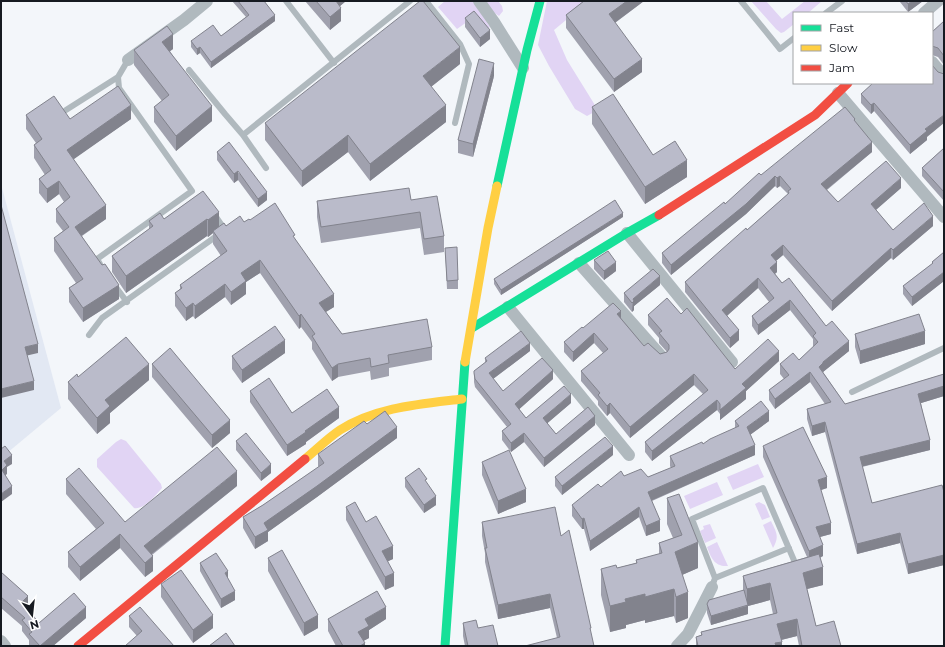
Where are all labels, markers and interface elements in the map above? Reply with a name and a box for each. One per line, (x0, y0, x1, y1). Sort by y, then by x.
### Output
legend (793, 12, 933, 84)
text: Fast (829, 20, 854, 35)
text: Slow (829, 40, 858, 55)
text: Jam (828, 60, 855, 75)
north arrow (12, 595, 52, 635)
text: N (28, 617, 41, 633)

